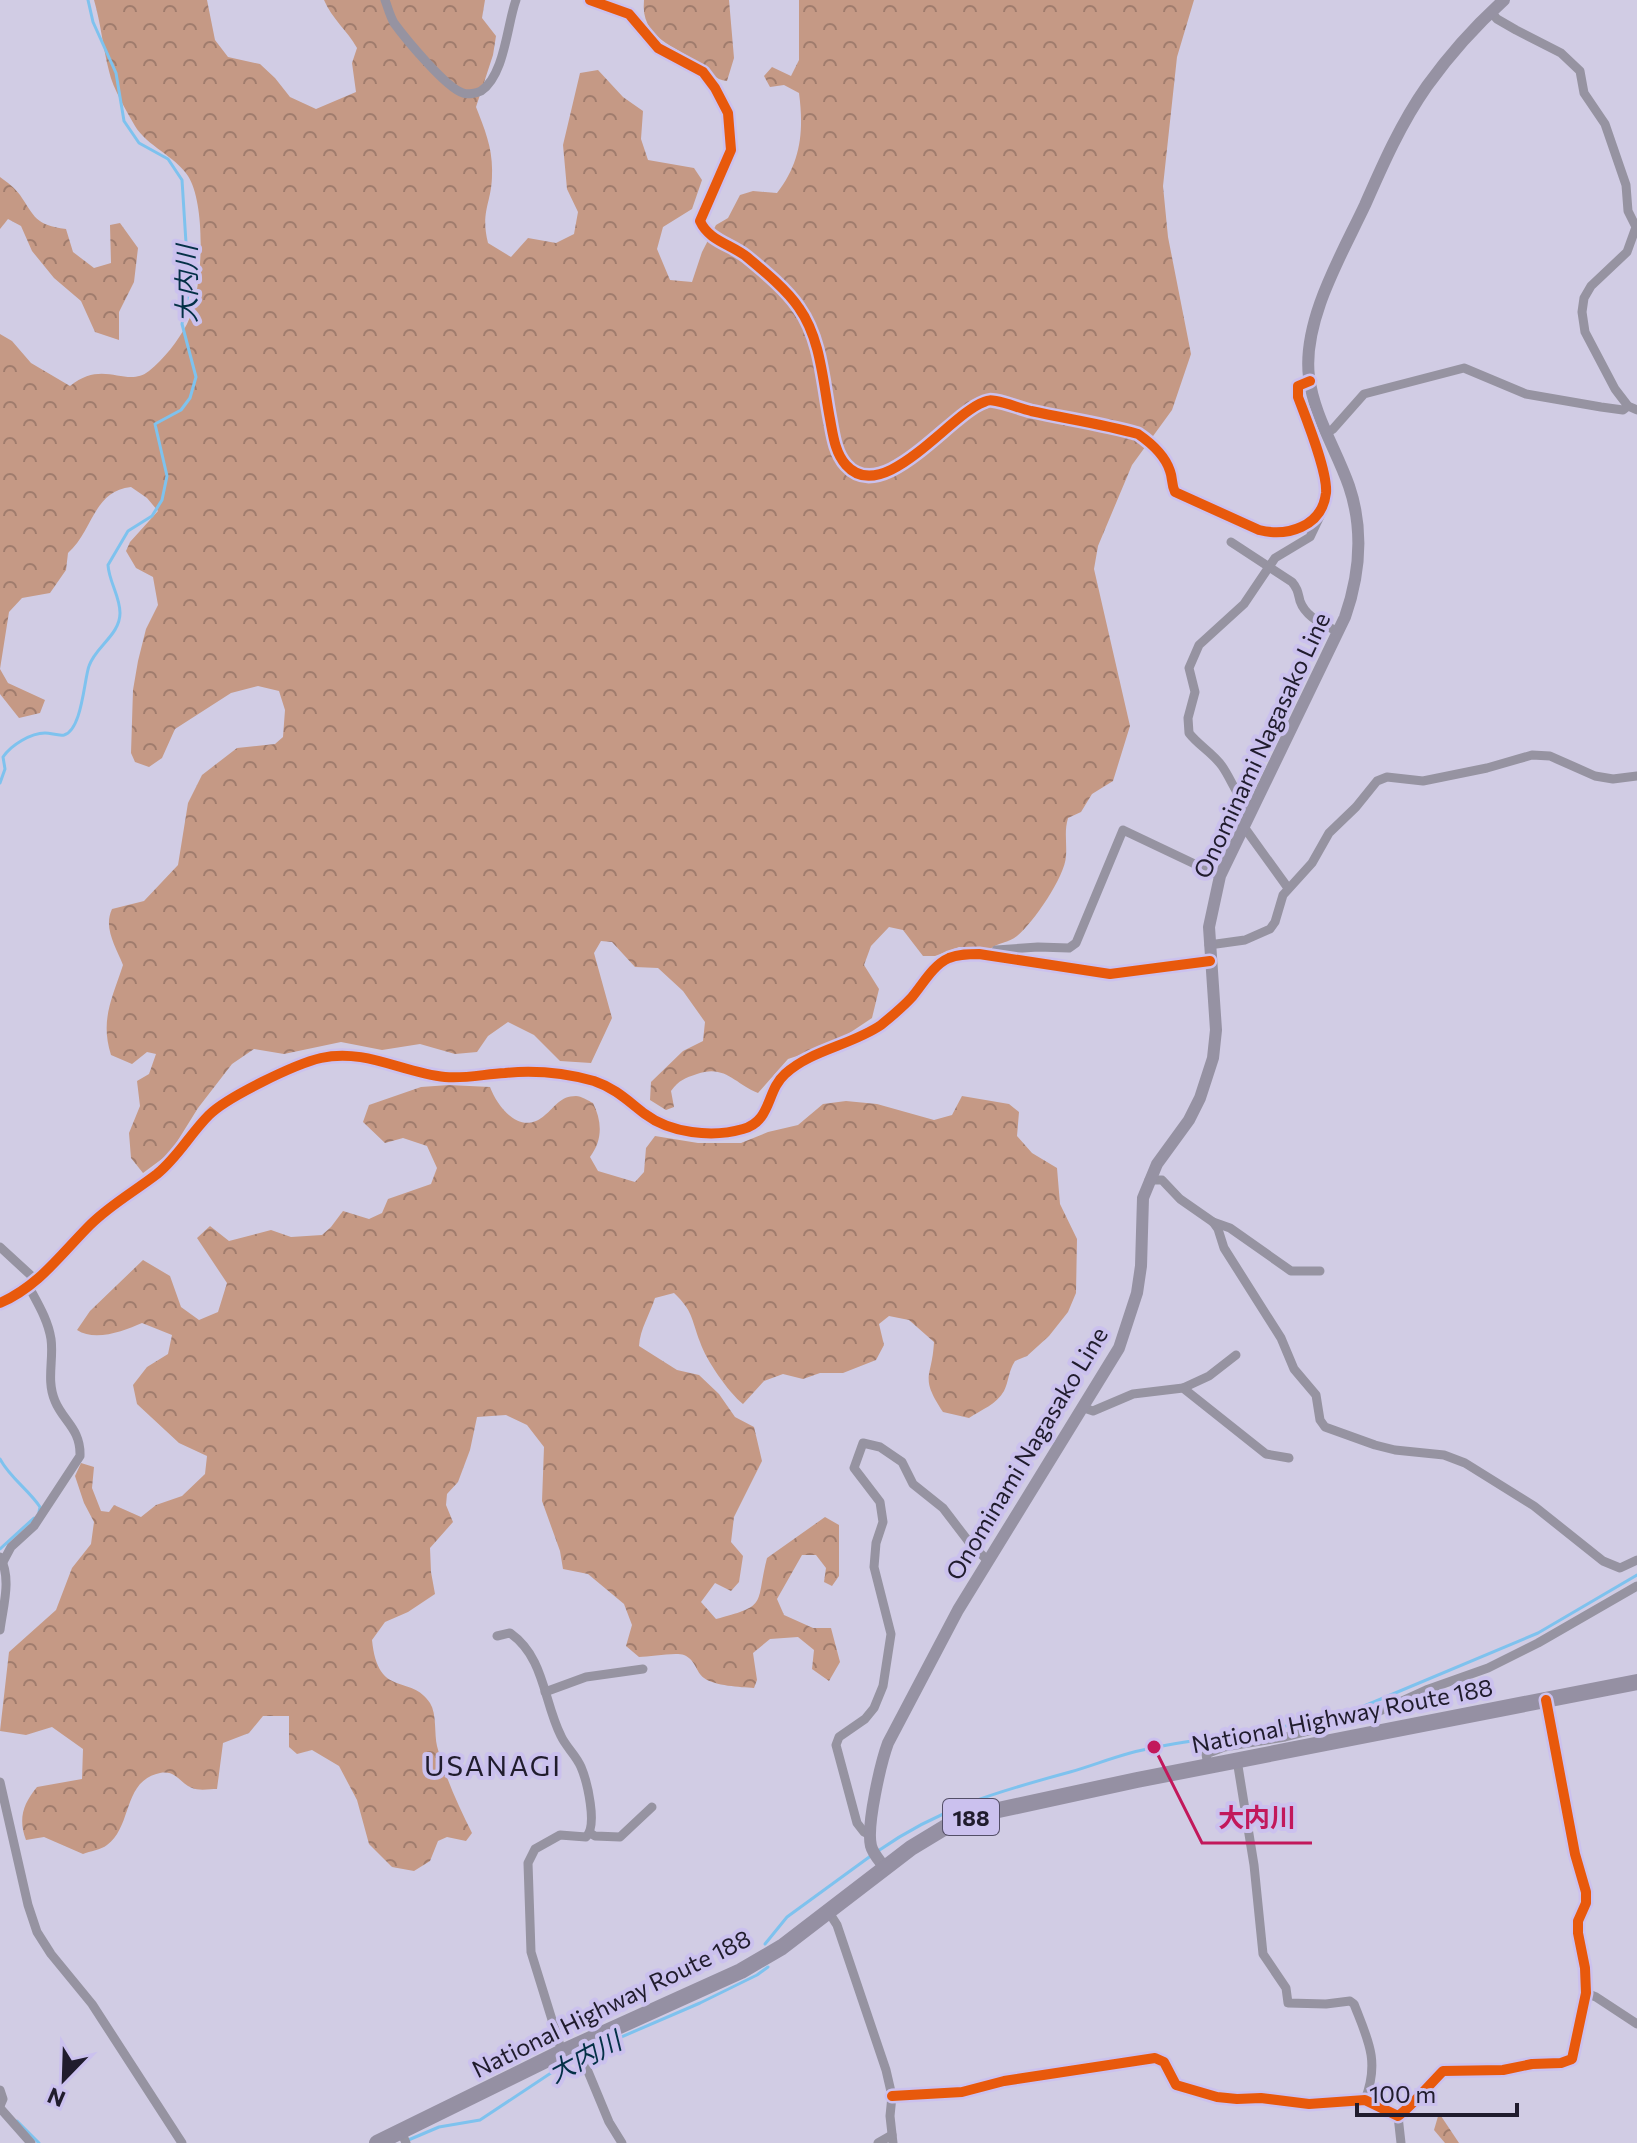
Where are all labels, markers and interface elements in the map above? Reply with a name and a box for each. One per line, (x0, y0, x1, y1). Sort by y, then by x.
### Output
water label: 大内川 (170, 242, 201, 323)
street label: Onominami Nagasako Line (1187, 607, 1335, 883)
street label: Onominami Nagasako Line (939, 1321, 1113, 1585)
street label: National Highway Route 188 (1189, 1672, 1495, 1758)
district label: USANAGI (424, 1748, 562, 1782)
callout: 大内川 (1202, 1793, 1312, 1843)
road number: 188 (943, 1799, 999, 1835)
text: 大内川 (1218, 1801, 1296, 1832)
street label: National Highway Route 188 (467, 1923, 755, 2083)
water label: 大内川 (542, 2023, 628, 2088)
north arrow (24, 2039, 104, 2119)
scale bar (1357, 2067, 1517, 2117)
text: 100 m (1369, 2079, 1436, 2108)
text: N (43, 2082, 69, 2114)

